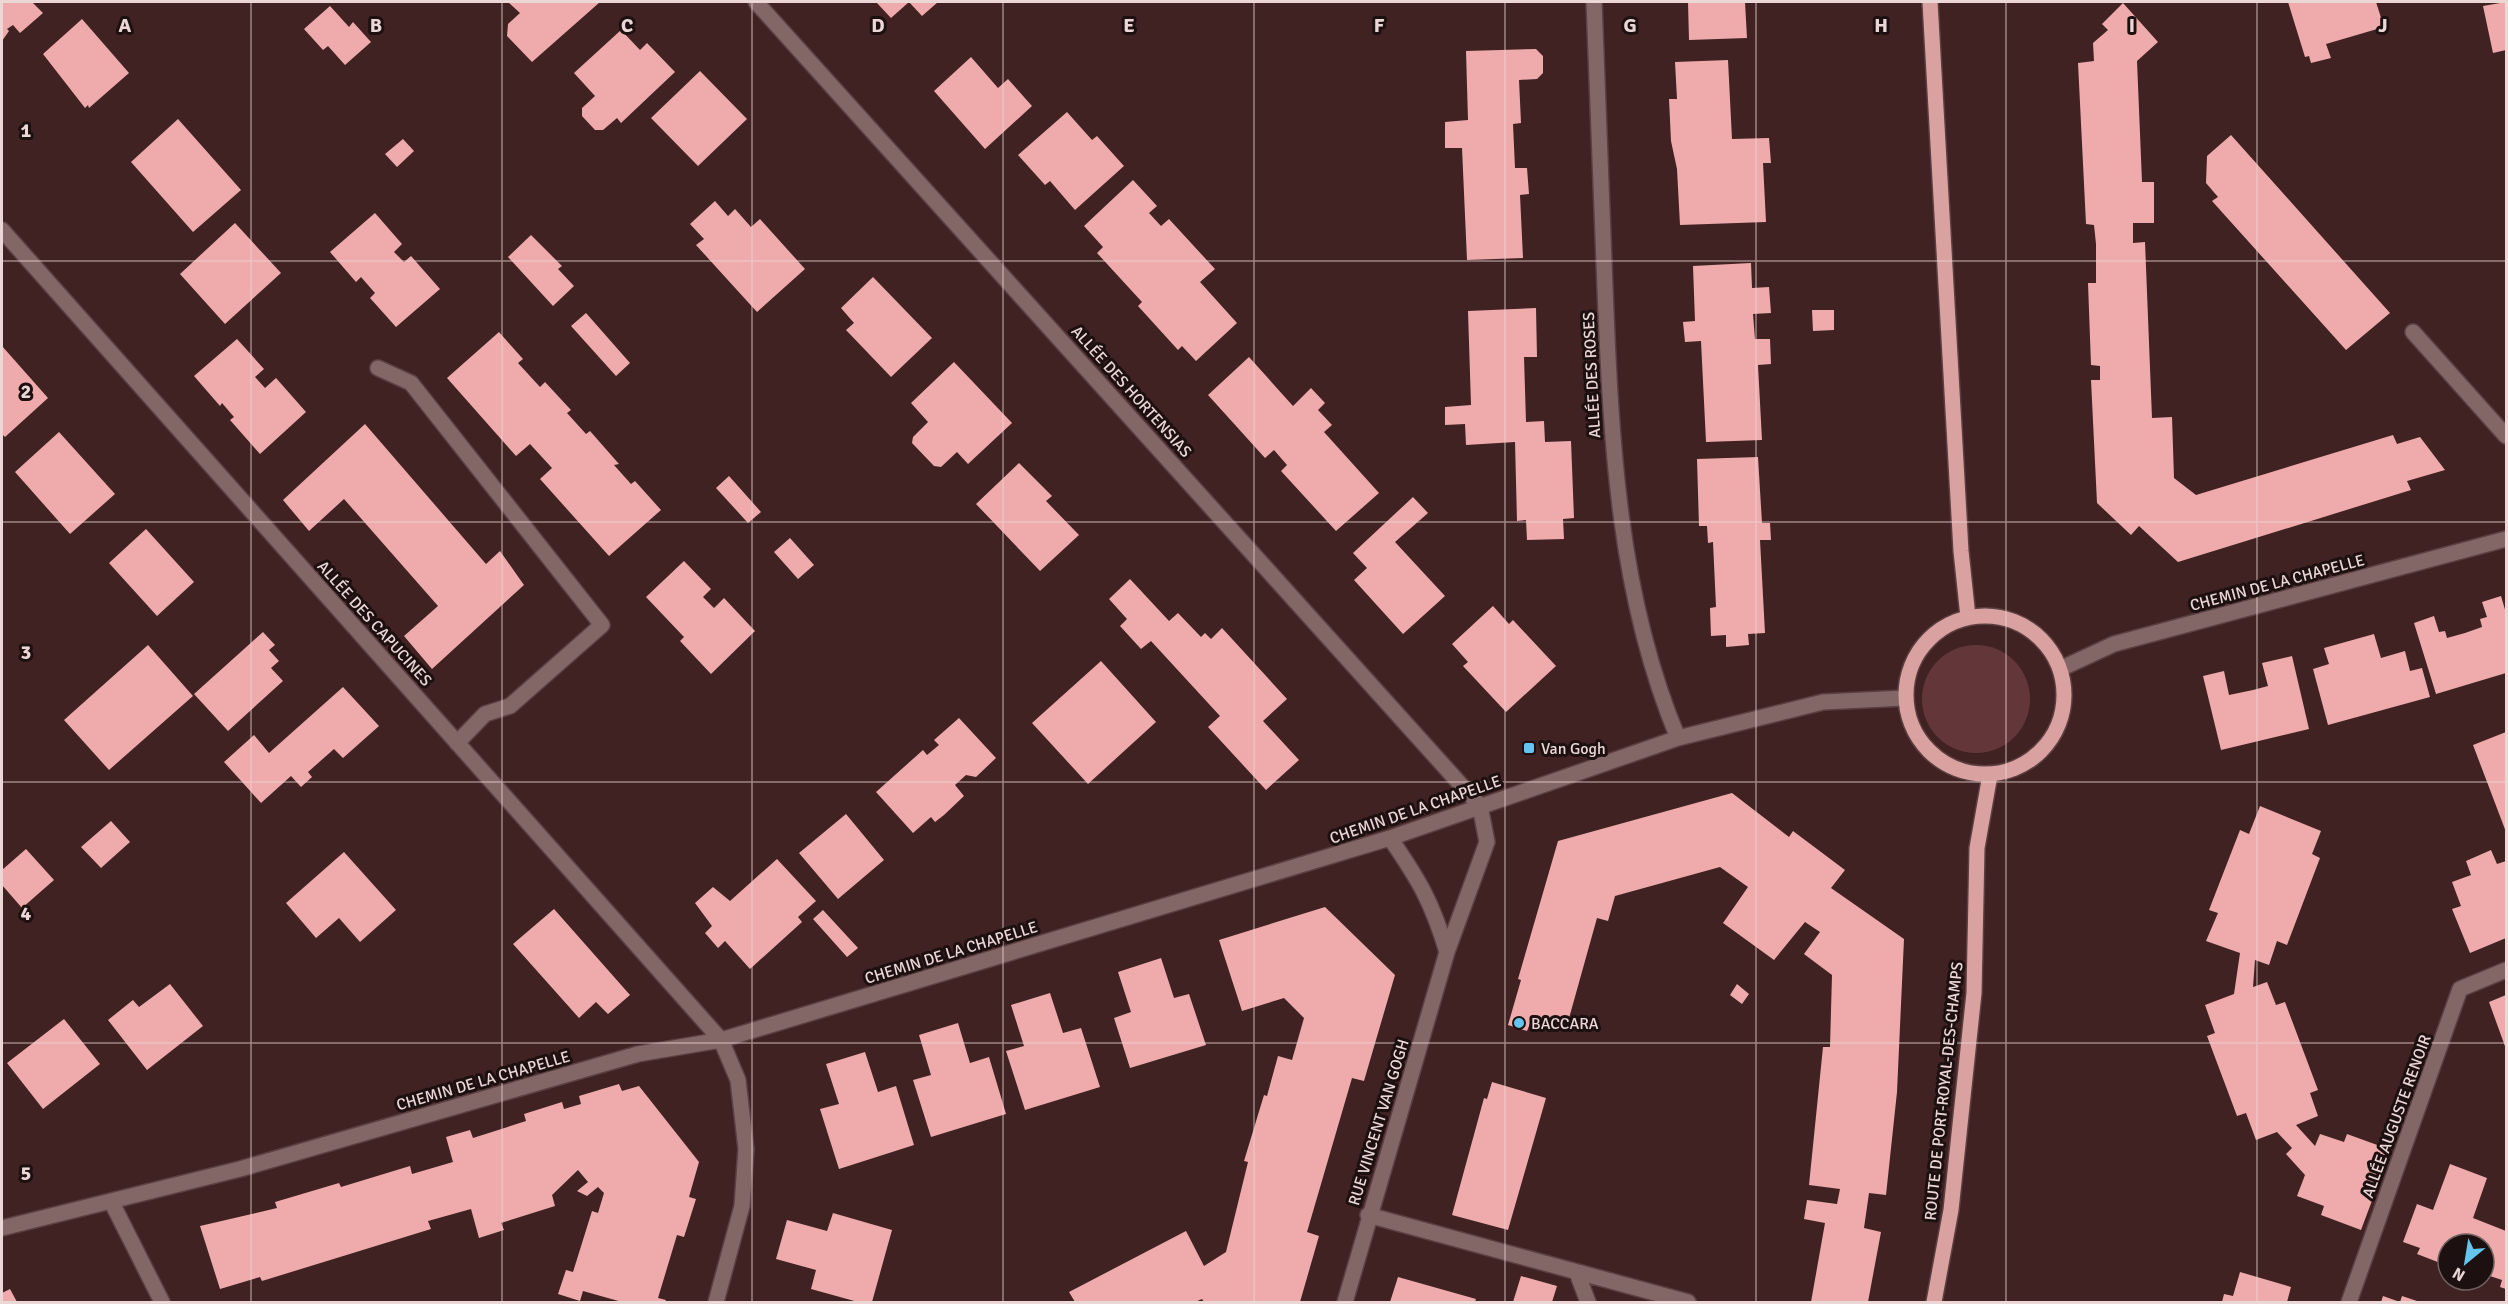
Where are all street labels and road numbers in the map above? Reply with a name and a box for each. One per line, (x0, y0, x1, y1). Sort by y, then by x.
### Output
street label: ALLÉE DES ROSES (1579, 311, 1605, 439)
street label: ALLÉE DES HORTENSIAS (1067, 322, 1196, 462)
street label: CHEMIN DE LA CHAPELLE (2188, 550, 2367, 616)
street label: ALLÉE DES CAPUCINES (313, 557, 436, 691)
street label: CHEMIN DE LA CHAPELLE (1327, 771, 1504, 849)
street label: CHEMIN DE LA CHAPELLE (862, 917, 1040, 989)
street label: ROUTE DE PORT-ROYAL-DES-CHAMPS (1920, 961, 1968, 1221)
street label: ALLÉE AUGUSTE RENOIR (2358, 1032, 2436, 1201)
street label: RUE VINCENT VAN GOGH (1344, 1037, 1414, 1208)
street label: CHEMIN DE LA CHAPELLE (394, 1047, 572, 1115)

